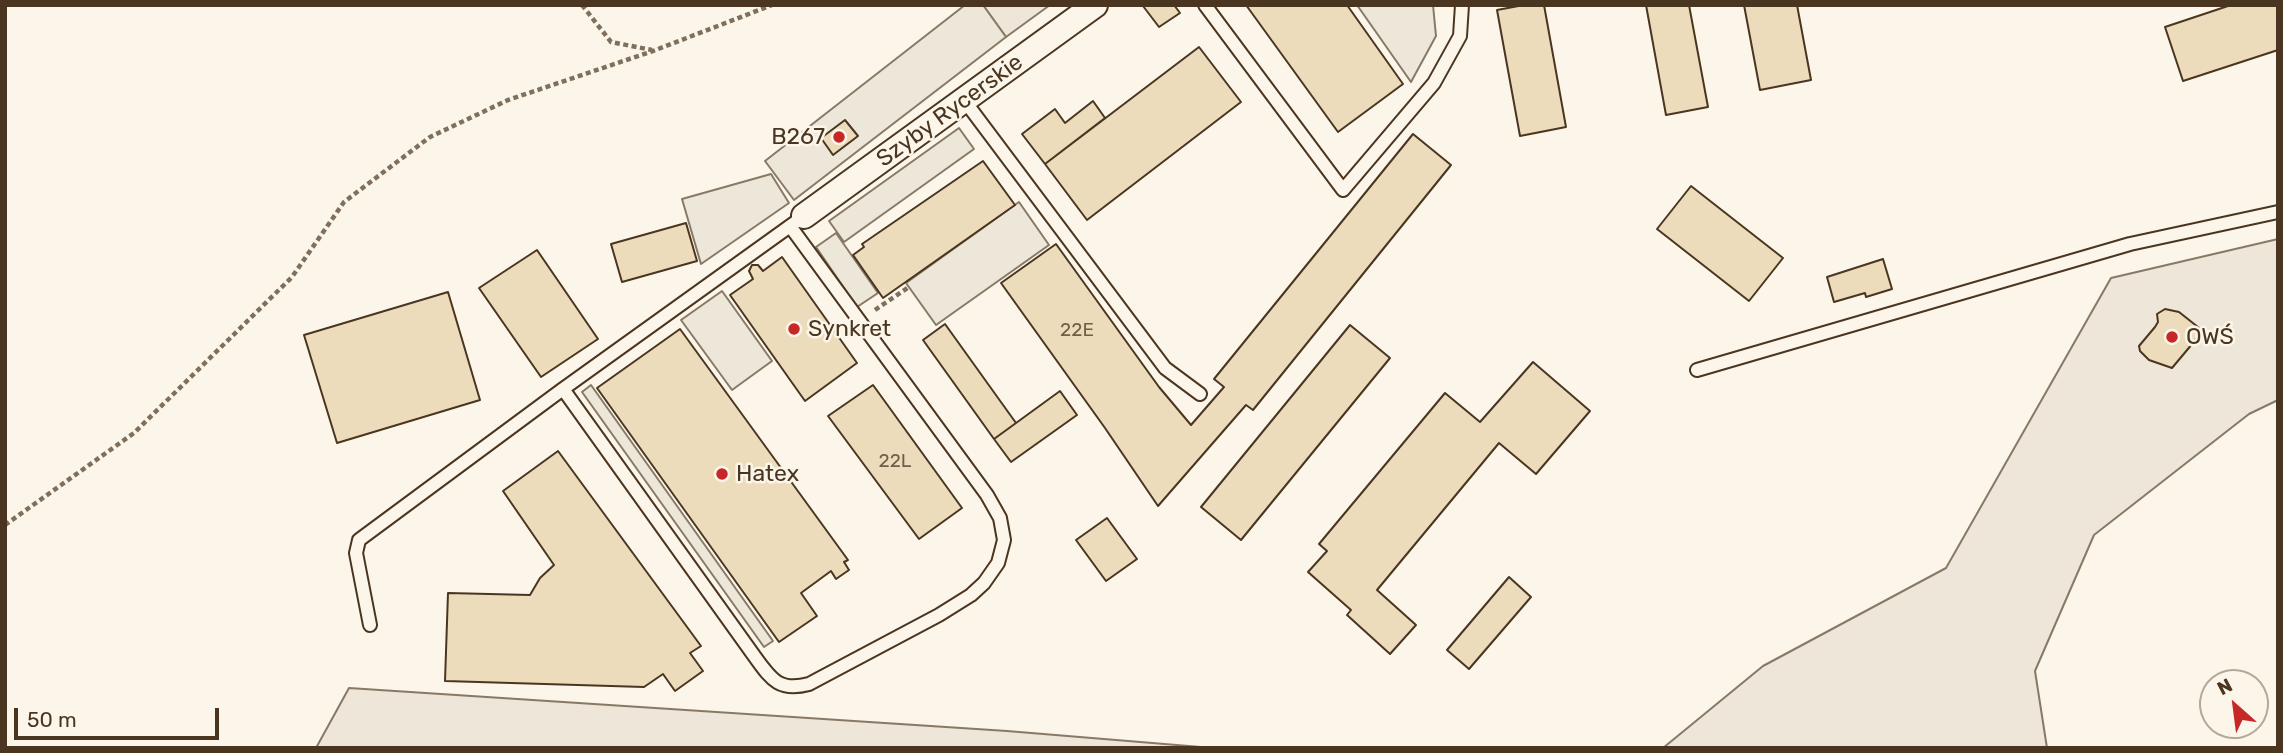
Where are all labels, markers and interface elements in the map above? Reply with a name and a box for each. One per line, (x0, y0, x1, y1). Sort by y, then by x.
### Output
street label: Szyby Rycerskie (872, 49, 1028, 173)
place label: B267 (771, 123, 825, 151)
marker: B267 (831, 129, 847, 145)
place label: Synkret (808, 315, 891, 343)
house number: 22E (1060, 320, 1094, 342)
marker: Synkret (786, 321, 802, 337)
place label: OWŚ (2186, 323, 2234, 351)
marker: OWŚ (2164, 329, 2180, 345)
house number: 22L (878, 451, 912, 473)
place label: Hatex (736, 460, 799, 488)
marker: Hatex (714, 466, 730, 482)
north arrow (2199, 669, 2269, 739)
text: N (2213, 673, 2236, 700)
scale bar (18, 694, 222, 738)
text: 50 m (27, 707, 77, 732)

